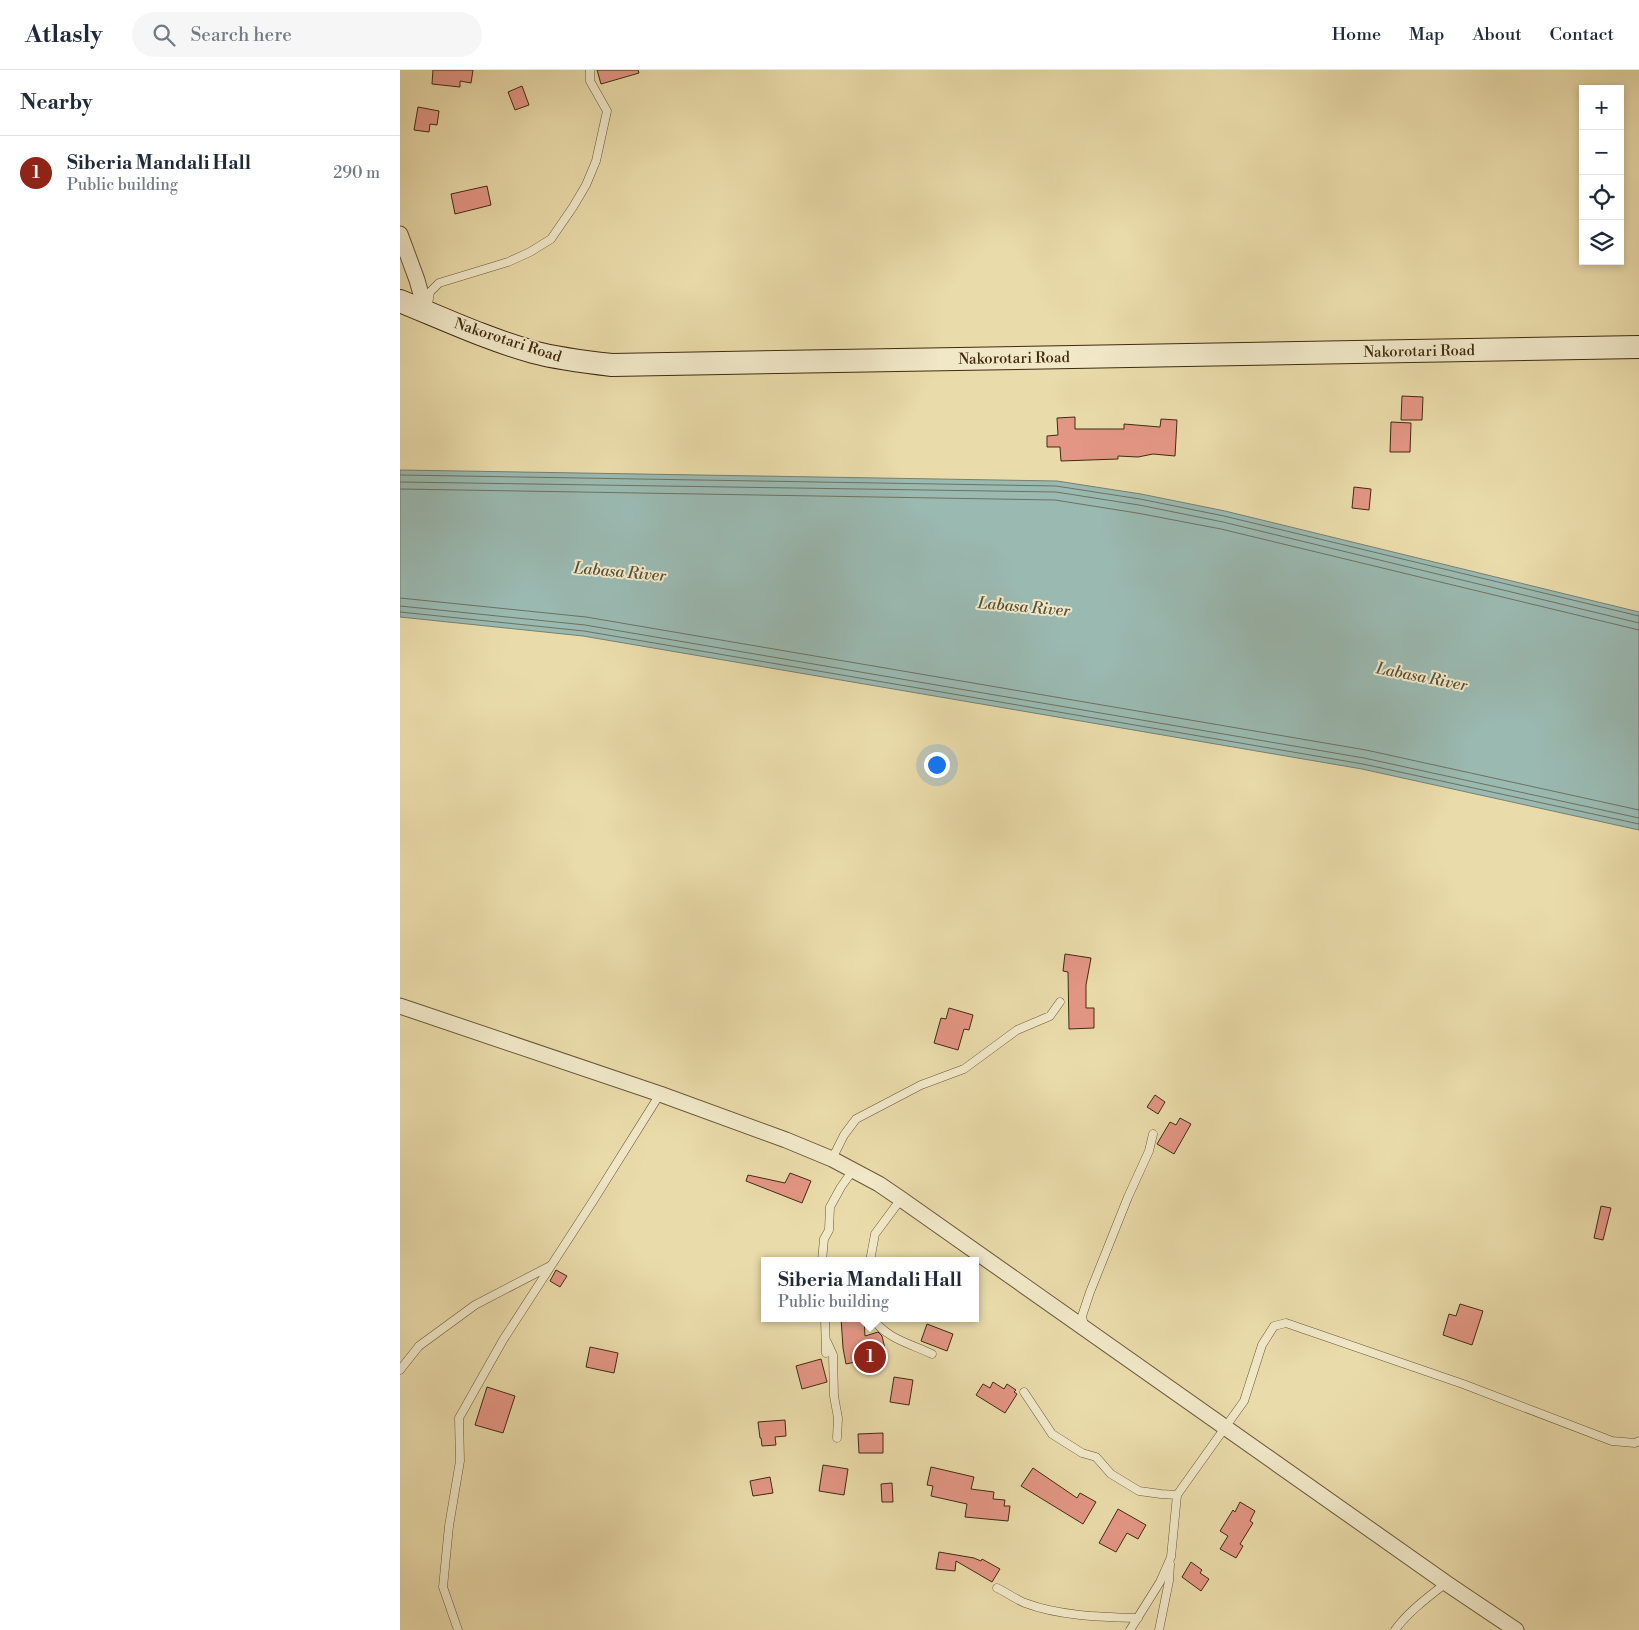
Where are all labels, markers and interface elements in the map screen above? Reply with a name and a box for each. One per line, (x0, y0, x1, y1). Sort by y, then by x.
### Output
search box (132, 12, 482, 57)
text: Atlasly (25, 20, 102, 50)
icon: search (150, 21, 178, 49)
text: Search here (190, 23, 292, 47)
text: Home (1332, 23, 1381, 46)
text: Map (1409, 23, 1445, 46)
text: About (1473, 23, 1522, 46)
text: Contact (1550, 23, 1614, 46)
map controls (1579, 85, 1624, 265)
button: + (1579, 85, 1624, 130)
text: Nearby (20, 90, 93, 116)
button: − (1579, 130, 1624, 175)
text: Siberia Mandali Hall (67, 151, 251, 175)
text: 1 (32, 163, 40, 183)
text: 290 m (333, 163, 380, 183)
text: Public building (67, 175, 178, 195)
button: locate (1579, 175, 1624, 220)
button: layers (1579, 220, 1624, 265)
street label: Nakorotari Road (452, 314, 564, 367)
street label: Nakorotari Road (1363, 341, 1476, 362)
street label: Nakorotari Road (958, 348, 1071, 369)
water label: Labasa River (572, 558, 668, 586)
water label: Labasa River (976, 593, 1072, 621)
water label: Labasa River (1374, 658, 1470, 696)
your location (924, 752, 950, 778)
popup (761, 1257, 979, 1322)
text: Siberia Mandali Hall (778, 1268, 962, 1292)
text: Public building (778, 1292, 889, 1312)
pin: 1 (854, 1338, 886, 1376)

